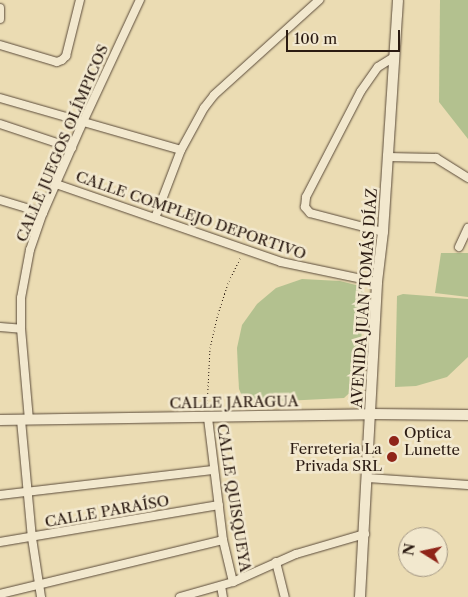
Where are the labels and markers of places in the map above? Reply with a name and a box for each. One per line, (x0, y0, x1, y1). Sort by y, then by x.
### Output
place label: Optica Lunette (404, 423, 460, 458)
marker: Optica Lunette (388, 435, 400, 447)
place label: Ferreteria La Privada SRL (289, 439, 382, 474)
marker: Ferreteria La Privada SRL (386, 451, 398, 463)

